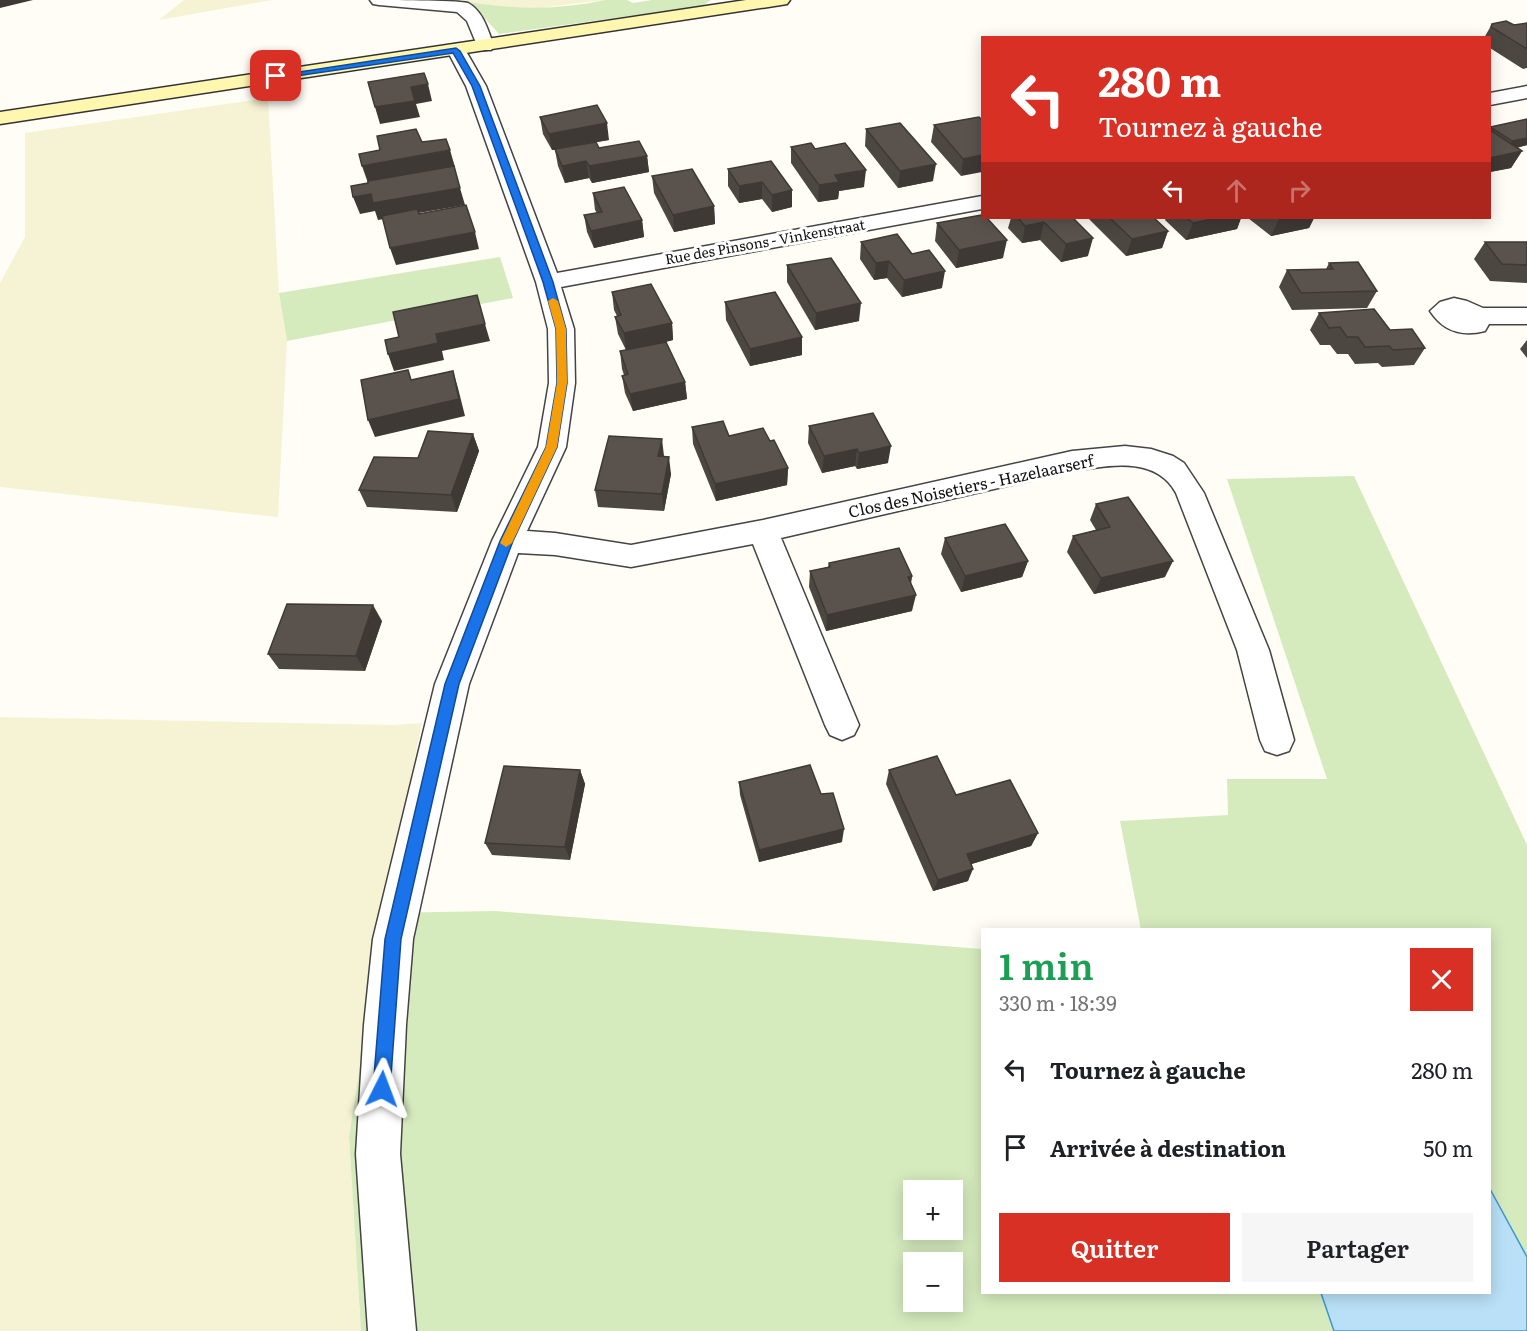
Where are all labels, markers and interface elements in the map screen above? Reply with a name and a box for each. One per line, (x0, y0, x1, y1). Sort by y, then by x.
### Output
text: 280 m (1098, 48, 1221, 110)
pin (250, 50, 301, 101)
icon: arrive (259, 59, 292, 92)
icon: left (999, 60, 1077, 138)
text: Tournez à gauche (1098, 105, 1322, 145)
icon: left (1157, 174, 1190, 207)
icon: ahead (1220, 174, 1253, 207)
icon: right (1283, 174, 1316, 207)
street label: Rue des Pinsons - Vinkenstraat (663, 213, 867, 268)
street label: Clos des Noisetiers - Hazelaarserf (846, 447, 1097, 523)
text: 1 min (999, 938, 1094, 991)
button: close (1410, 948, 1473, 1011)
text: 330 m · 18:39 (999, 987, 1117, 1017)
icon: left (999, 1053, 1032, 1086)
text: Tournez à gauche (1050, 1053, 1246, 1086)
text: 280 m (1411, 1053, 1473, 1086)
position arrow (350, 1057, 414, 1121)
icon: arrive (999, 1131, 1032, 1164)
text: Arrivée à destination (1050, 1131, 1286, 1164)
text: 50 m (1423, 1131, 1473, 1164)
map controls (903, 1180, 963, 1312)
button: + (903, 1180, 963, 1240)
button: Quitter (999, 1213, 1230, 1282)
button: Partager (1242, 1213, 1473, 1282)
button: − (903, 1252, 963, 1312)

